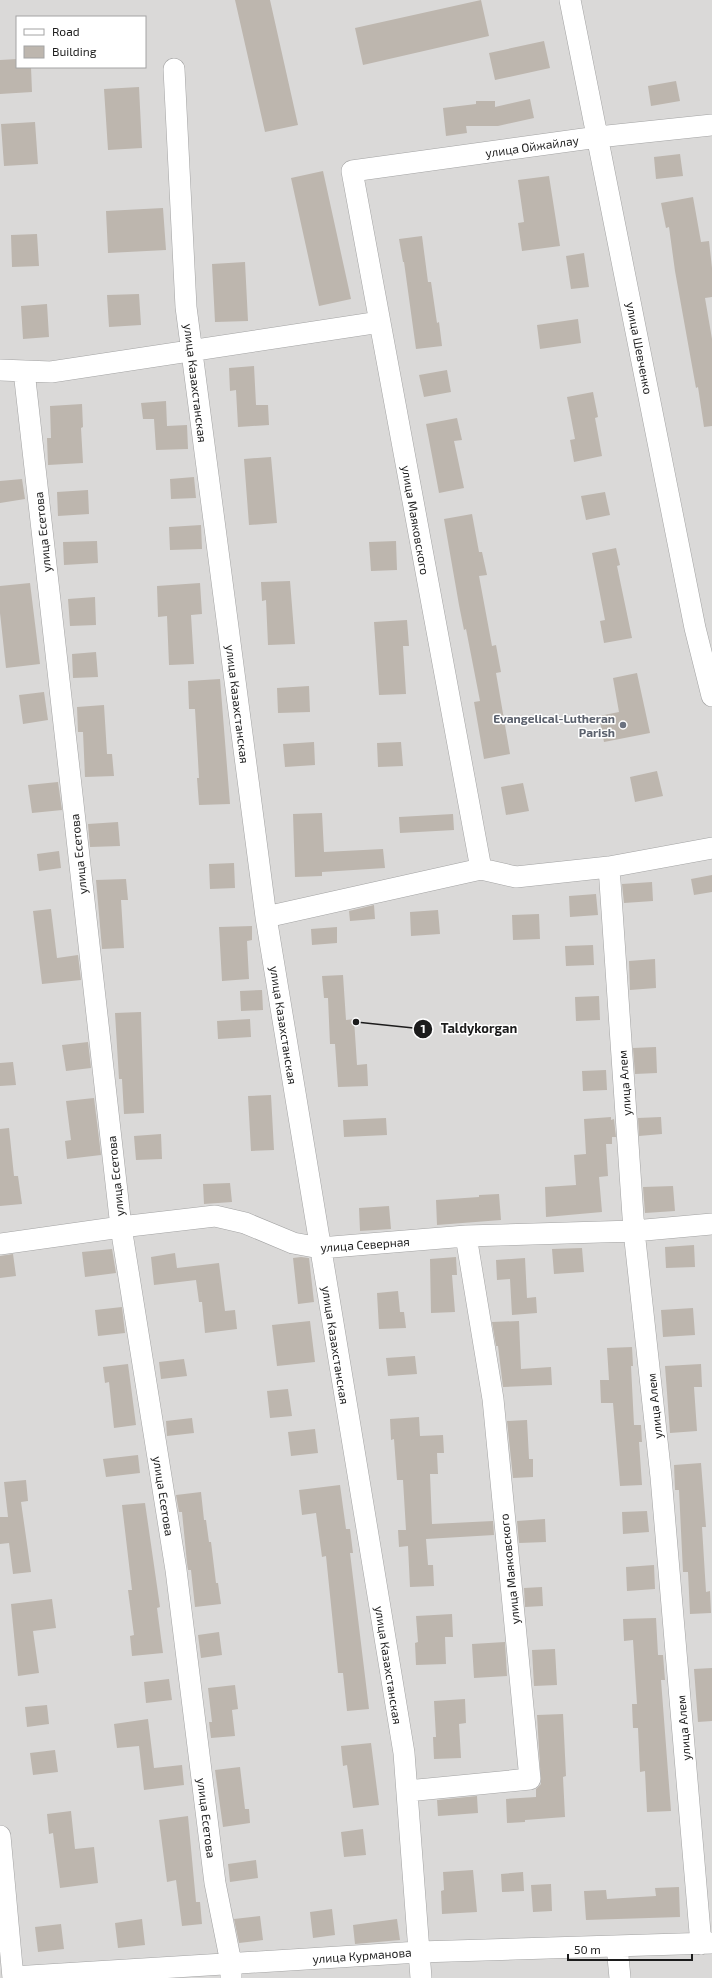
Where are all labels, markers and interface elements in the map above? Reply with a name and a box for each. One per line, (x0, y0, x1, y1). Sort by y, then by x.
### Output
legend (16, 16, 146, 68)
text: Road (52, 24, 80, 38)
text: Building (52, 44, 97, 58)
street label: улица Ойжайлау (484, 132, 580, 160)
street label: улица Шевченко (623, 301, 656, 396)
street label: улица Казахстанская (181, 323, 210, 443)
street label: улица Маяковского (398, 464, 433, 576)
street label: улица Есетова (31, 491, 54, 573)
street label: улица Казахстанская (223, 644, 252, 764)
place label: Evangelical-Lutheran Parish (493, 711, 615, 739)
marker: Evangelical-Lutheran Parish (618, 720, 628, 730)
street label: улица Есетова (67, 813, 90, 895)
street label: улица Казахстанская (267, 965, 300, 1085)
callout: Taldykorgan (413, 1016, 525, 1041)
text: Taldykorgan (441, 1020, 517, 1036)
text: 1 (420, 1021, 426, 1035)
street label: улица Алем (615, 1050, 634, 1116)
street label: улица Есетова (104, 1135, 127, 1217)
street label: улица Северная (320, 1234, 410, 1255)
street label: улица Казахстанская (319, 1285, 352, 1405)
street label: улица Алем (644, 1372, 665, 1439)
street label: улица Есетова (150, 1455, 177, 1537)
street label: улица Маяковского (496, 1513, 523, 1625)
street label: улица Казахстанская (372, 1605, 405, 1725)
street label: улица Алем (673, 1694, 694, 1761)
street label: улица Есетова (194, 1777, 219, 1859)
scale bar (568, 1936, 692, 1962)
text: 50 m (574, 1942, 601, 1956)
street label: улица Курманова (312, 1945, 412, 1966)

